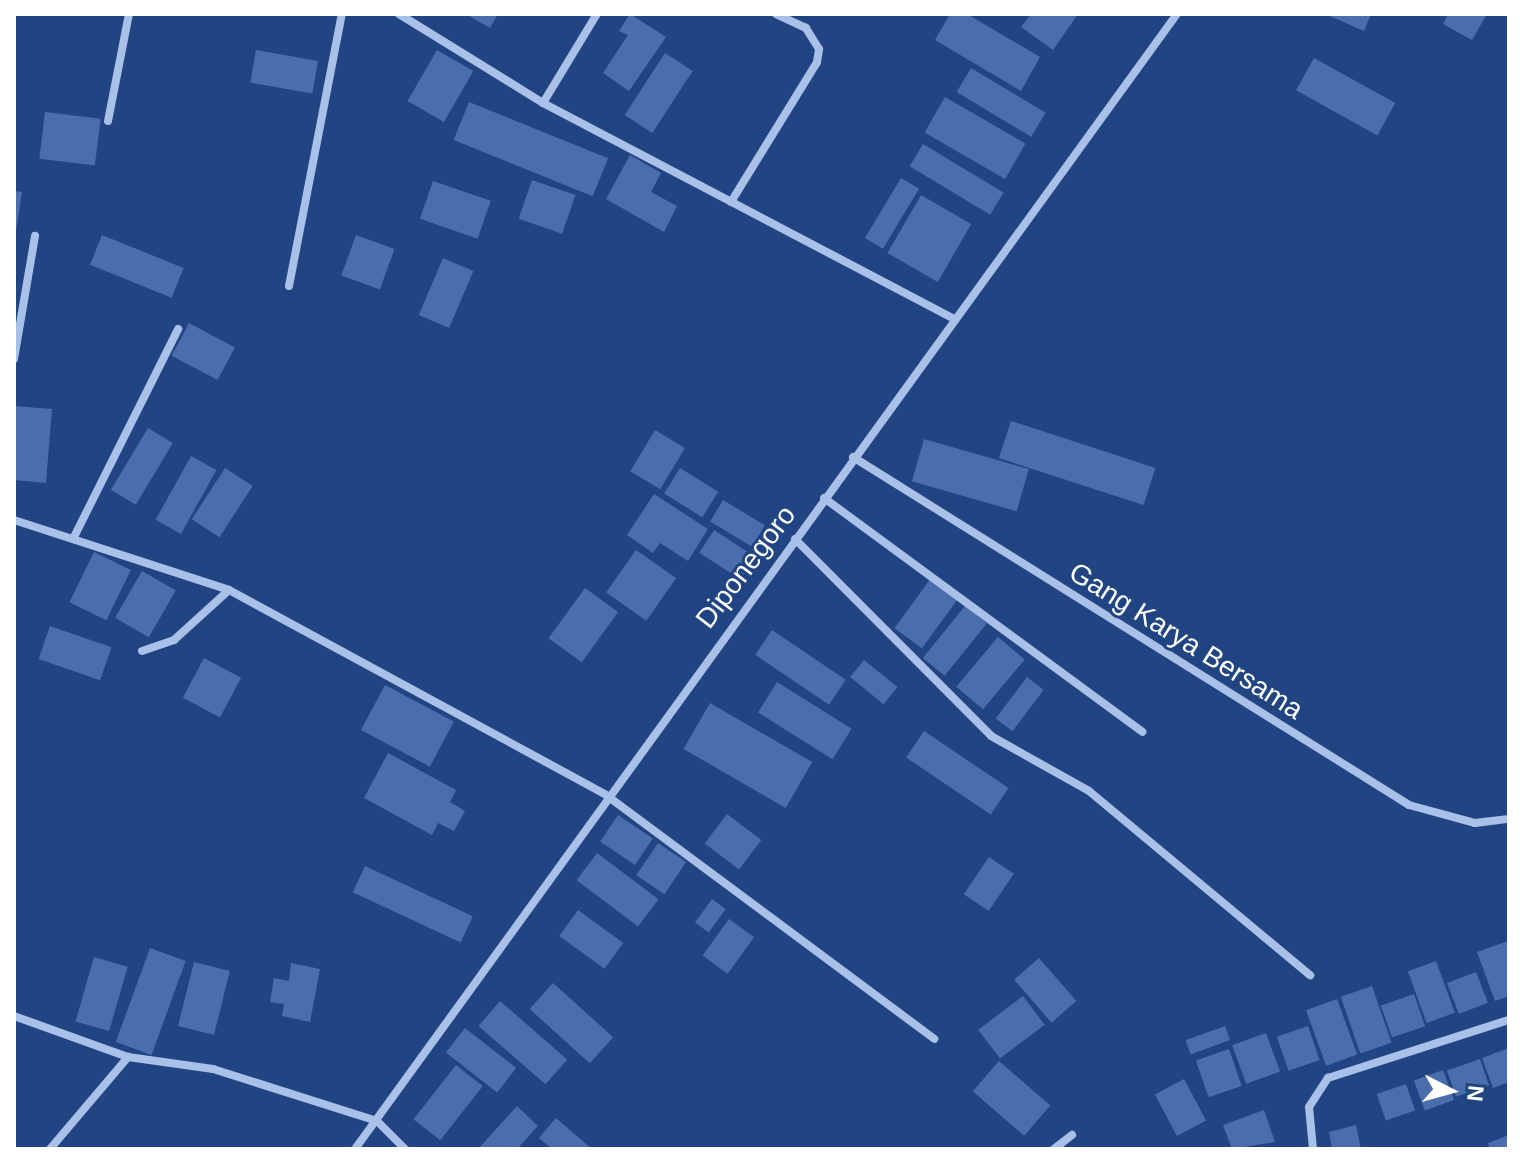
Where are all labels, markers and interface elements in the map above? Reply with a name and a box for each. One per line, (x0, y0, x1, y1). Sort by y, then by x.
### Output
street label: Diponegoro (689, 499, 803, 635)
street label: Gang Karya Bersama (1063, 555, 1309, 727)
north arrow (1411, 1051, 1491, 1131)
text: N (1462, 1084, 1489, 1103)

